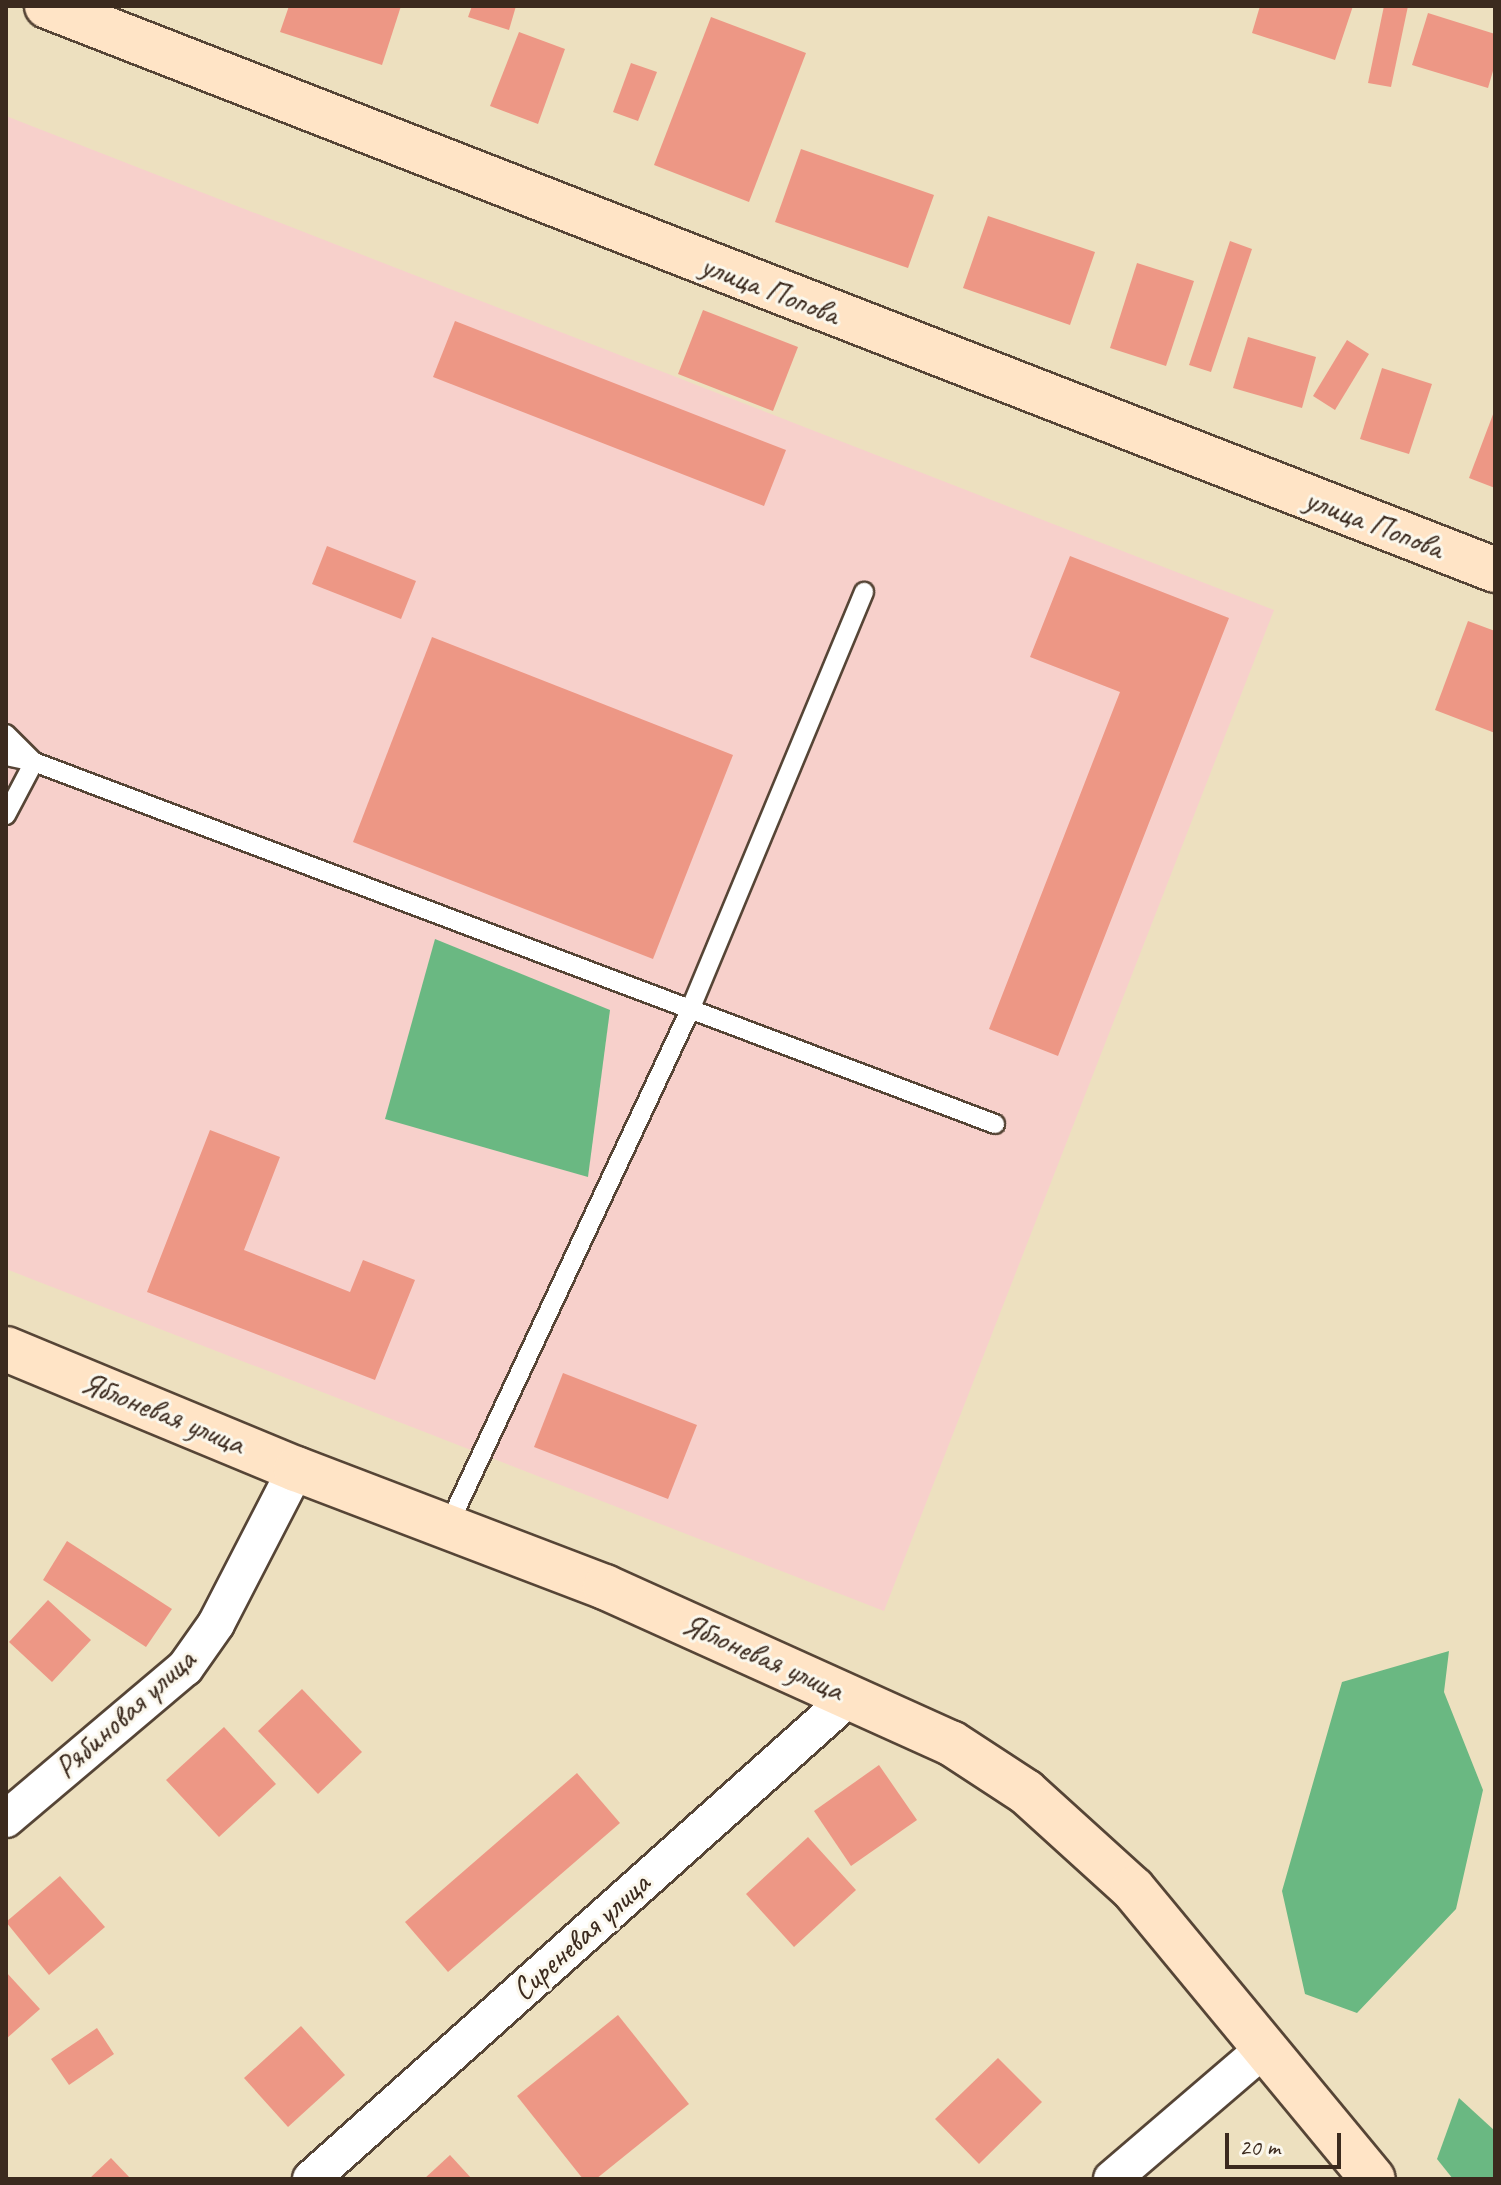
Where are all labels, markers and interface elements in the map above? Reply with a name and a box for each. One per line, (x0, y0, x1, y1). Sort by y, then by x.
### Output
street label: улица Попова (695, 246, 845, 334)
street label: улица Попова (1299, 480, 1449, 568)
street label: Яблоневая улица (75, 1362, 251, 1464)
street label: Яблоневая улица (675, 1604, 851, 1710)
street label: Рябиновая улица (46, 1640, 204, 1788)
street label: Сиреневая улица (503, 1864, 659, 2010)
scale bar (1229, 2117, 1345, 2167)
text: 20 m (1239, 2132, 1280, 2162)

